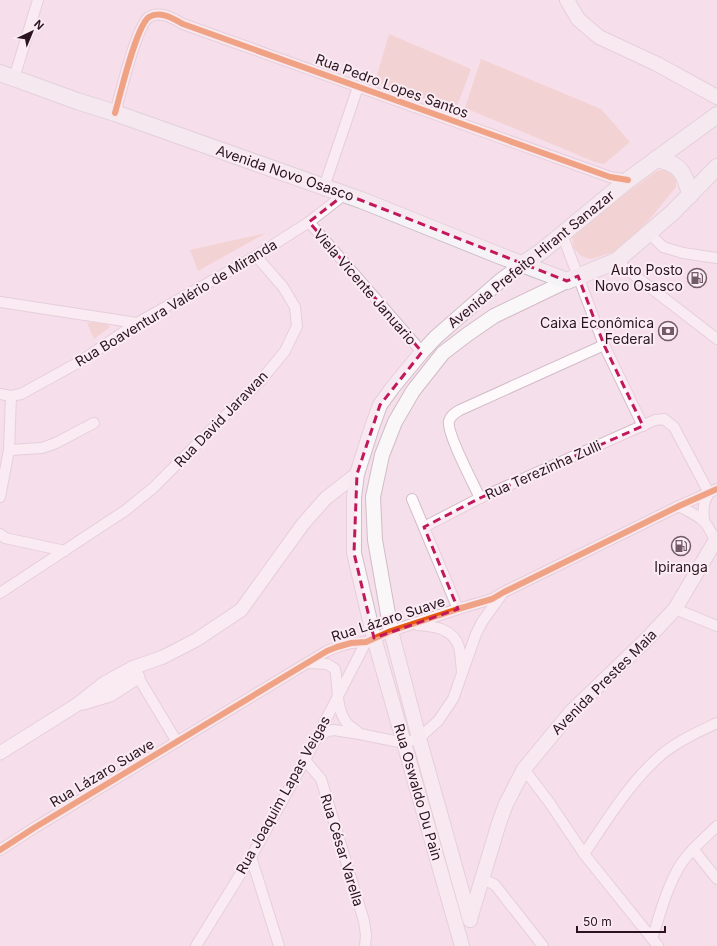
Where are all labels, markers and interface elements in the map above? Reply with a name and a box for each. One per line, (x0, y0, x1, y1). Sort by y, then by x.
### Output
north arrow (12, 12, 52, 52)
text: N (31, 17, 47, 33)
street label: Rua Pedro Lopes Santos (313, 50, 471, 121)
street label: Avenida Novo Osasco (214, 141, 356, 204)
street label: Avenida Prefeito Hirant Sanazar (444, 186, 617, 331)
street label: Viela Vicente Januario (310, 225, 420, 348)
street label: Rua Boaventura Valério de Miranda (72, 235, 280, 370)
place label: Auto Posto Novo Osasco (595, 261, 683, 294)
fuel station icon: Auto Posto Novo Osasco (686, 267, 708, 289)
place label: Caixa Econômica Federal (540, 314, 654, 347)
bank icon: Caixa Econômica Federal (657, 320, 679, 342)
street label: Rua David Jarawan (170, 367, 271, 470)
street label: Rua Terezinha Zulli (482, 436, 603, 503)
fuel station icon: Ipiranga (670, 535, 692, 557)
place label: Ipiranga (654, 558, 708, 575)
street label: Rua Lázaro Suave (329, 592, 447, 645)
street label: Avenida Prestes Maia (548, 626, 660, 738)
street label: Rua Joaquim Lapas Veigas (232, 713, 333, 877)
street label: Rua Oswaldo Du Pain (391, 721, 446, 862)
street label: Rua Lázaro Suave (47, 735, 157, 810)
street label: Rua César Varella (317, 792, 368, 908)
scale bar (577, 908, 665, 934)
text: 50 m (583, 914, 612, 929)

